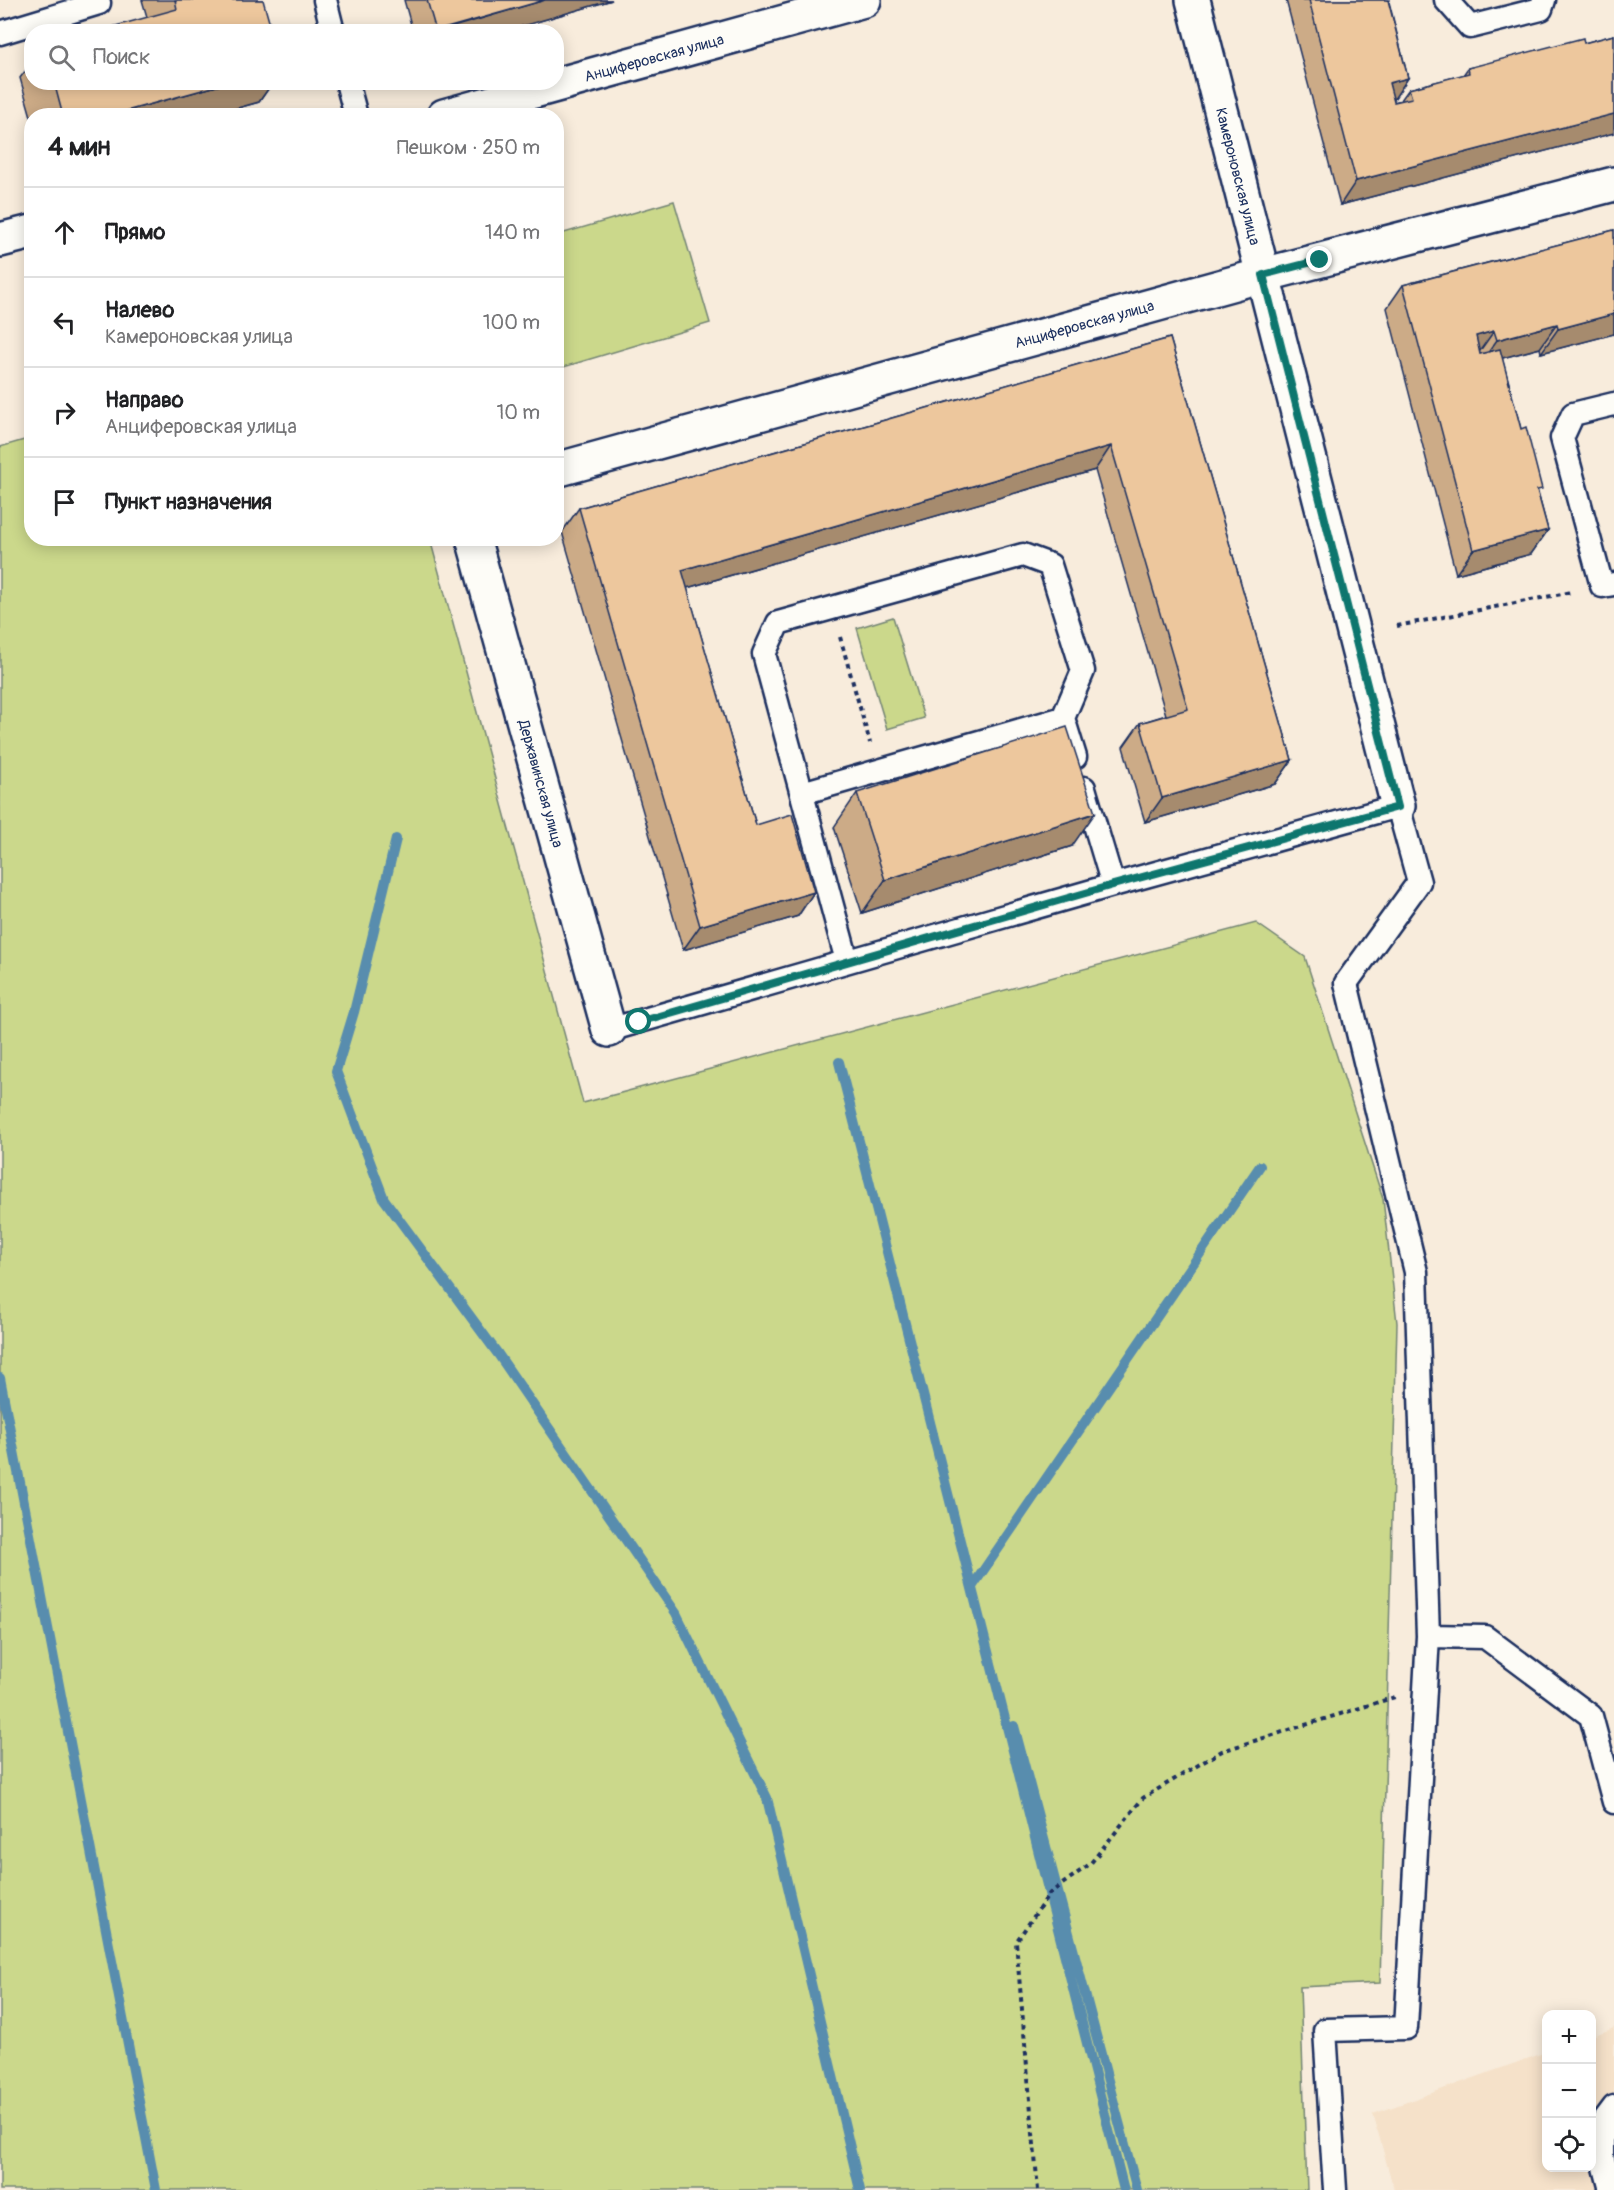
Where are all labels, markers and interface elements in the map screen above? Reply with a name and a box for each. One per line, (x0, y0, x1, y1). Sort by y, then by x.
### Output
search box (24, 24, 564, 90)
street label: Анциферовская улица (582, 30, 726, 86)
icon: search (45, 41, 78, 74)
text: Поиск (93, 43, 150, 71)
street label: Камероновская улица (1211, 106, 1264, 247)
text: 4 мин (48, 131, 110, 163)
text: Пешком · 250 m (397, 135, 540, 160)
icon: ahead (48, 216, 81, 249)
text: Прямо (105, 218, 165, 246)
text: 140 m (485, 220, 540, 245)
route end (1306, 246, 1332, 272)
text: Налево (105, 296, 174, 324)
street label: Анциферовская улица (1012, 296, 1156, 353)
icon: left (48, 306, 81, 339)
text: 100 m (483, 310, 540, 335)
text: Камероновская улица (105, 324, 293, 349)
text: Направо (105, 386, 184, 414)
icon: right (48, 396, 81, 429)
text: 10 m (496, 400, 540, 425)
text: Анциферовская улица (105, 414, 297, 439)
icon: arrive (48, 486, 81, 519)
text: Пункт назначения (105, 488, 272, 516)
street label: Державинская улица (514, 717, 568, 850)
route start (625, 1008, 651, 1034)
map controls (1542, 2010, 1596, 2172)
button: + (1542, 2010, 1596, 2064)
button: − (1542, 2064, 1596, 2118)
button: locate (1542, 2118, 1596, 2172)

